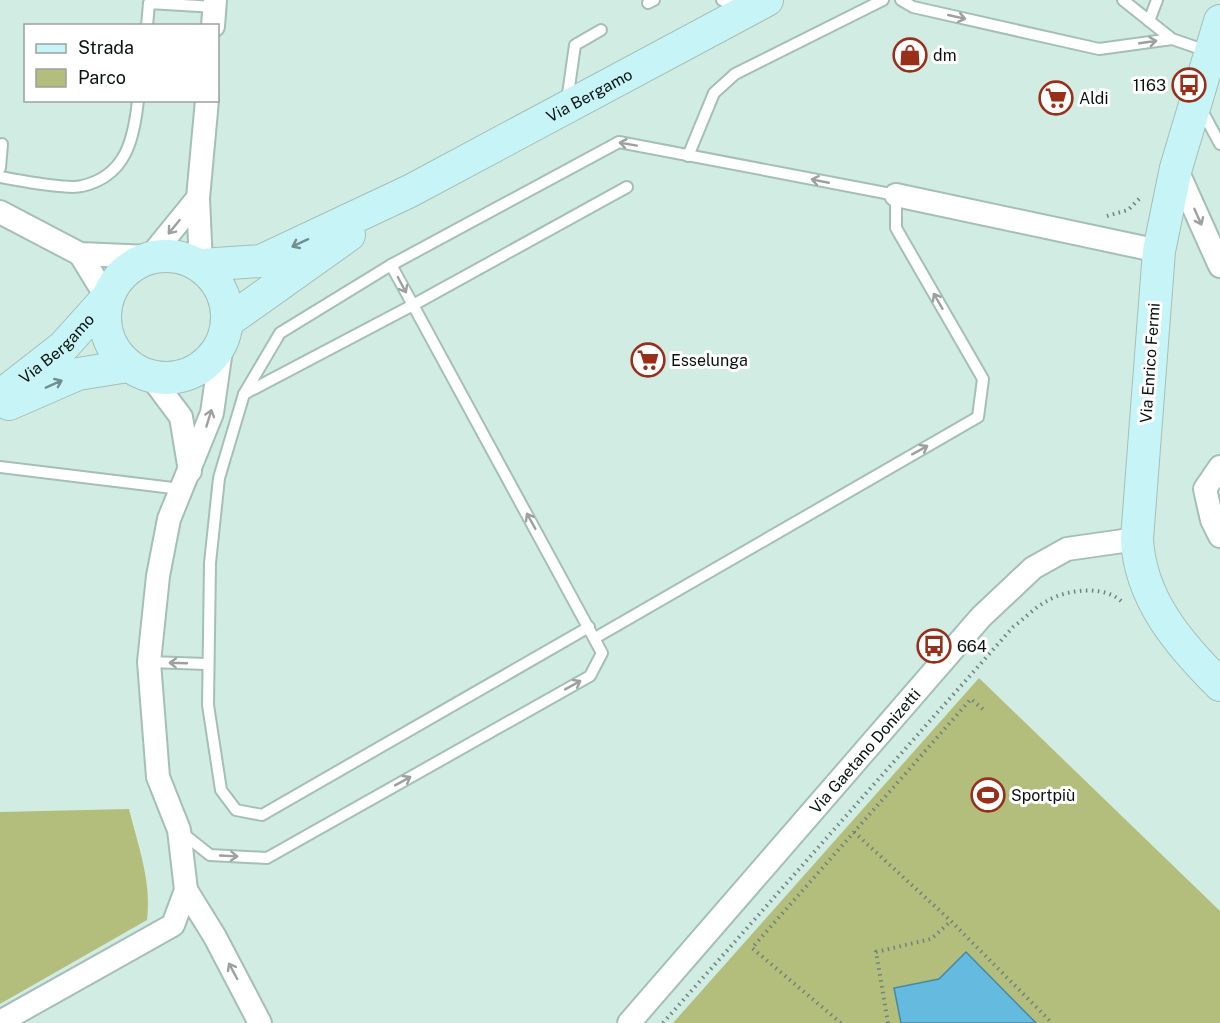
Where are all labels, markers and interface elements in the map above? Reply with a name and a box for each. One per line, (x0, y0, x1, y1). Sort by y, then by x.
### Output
one-way arrow (947, 11, 966, 23)
legend (24, 24, 219, 102)
text: Strada (78, 37, 134, 58)
shop icon: dm (892, 37, 928, 73)
one-way arrow (1137, 37, 1157, 48)
place label: dm (933, 46, 957, 65)
street label: Via Bergamo (543, 64, 636, 126)
text: Parco (78, 67, 126, 88)
bus stop icon: 1163 (1171, 67, 1207, 103)
place label: 1163 (1133, 76, 1166, 95)
supermarket icon: Aldi (1038, 80, 1074, 116)
place label: Aldi (1079, 89, 1108, 108)
one-way arrow (619, 138, 639, 149)
one-way arrow (810, 175, 830, 186)
one-way arrow (1193, 207, 1204, 225)
one-way arrow (167, 219, 180, 235)
one-way arrow (292, 237, 310, 249)
one-way arrow (397, 276, 408, 294)
one-way arrow (932, 293, 944, 310)
street label: Via Enrico Fermi (1136, 302, 1164, 424)
street label: Via Bergamo (15, 310, 98, 387)
supermarket icon: Esselunga (630, 342, 666, 378)
place label: Esselunga (671, 351, 748, 370)
one-way arrow (44, 378, 62, 390)
one-way arrow (205, 409, 216, 428)
one-way arrow (911, 444, 928, 456)
one-way arrow (525, 513, 537, 530)
bus stop icon: 664 (916, 628, 952, 664)
place label: 664 (957, 637, 987, 656)
one-way arrow (168, 657, 188, 669)
one-way arrow (564, 679, 581, 691)
street label: Via Gaetano Donizetti (805, 685, 924, 817)
one-way arrow (394, 775, 411, 787)
sports icon: Sportpiù (970, 777, 1006, 813)
place label: Sportpiù (1011, 786, 1075, 805)
one-way arrow (218, 850, 238, 861)
one-way arrow (227, 963, 239, 980)

